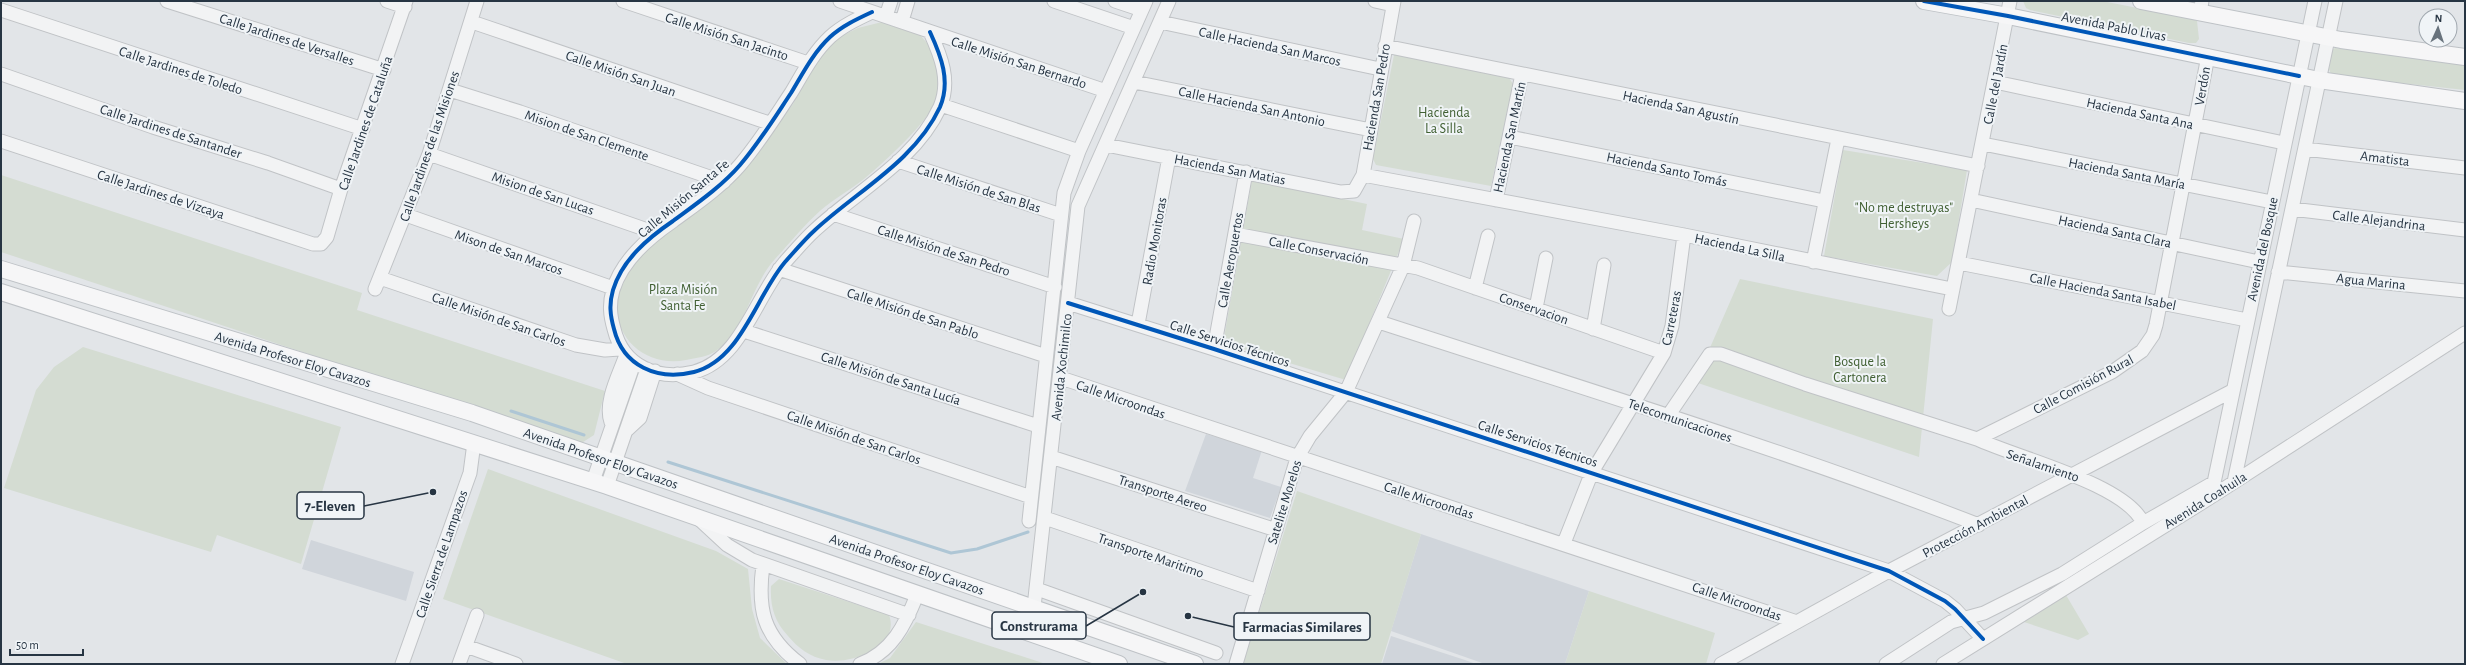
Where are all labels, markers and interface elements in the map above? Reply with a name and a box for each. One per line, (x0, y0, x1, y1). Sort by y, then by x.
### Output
north arrow (2418, 8, 2458, 48)
street label: Calle Misión San Jacinto (663, 10, 790, 64)
street label: Avenida Pablo Livas (2060, 10, 2167, 44)
street label: Calle Jardines de Versalles (218, 12, 356, 68)
text: N (2434, 13, 2443, 24)
street label: Calle Hacienda San Marcos (1197, 25, 1342, 69)
street label: Calle Misión San Bernardo (949, 34, 1088, 91)
street label: Hacienda San Pedro (1361, 43, 1393, 152)
street label: Calle del Jardín (1981, 43, 2011, 126)
street label: Calle Jardines de Toledo (117, 44, 244, 98)
street label: Calle Misión San Juan (564, 48, 678, 99)
street label: Calle Jardines de Cataluña (336, 54, 396, 192)
street label: Verdón (2193, 66, 2213, 107)
street label: Calle Jardines de las Misiones (398, 69, 462, 223)
street label: Hacienda San Martín (1491, 80, 1529, 194)
street label: Calle Hacienda San Antonio (1177, 85, 1326, 129)
street label: Hacienda San Agustín (1621, 89, 1740, 127)
street label: Hacienda Santa Ana (2085, 96, 2195, 132)
street label: Calle Jardines de Santander (98, 102, 244, 162)
park label: Hacienda La Silla (1418, 106, 1470, 136)
street label: Mision de San Clemente (523, 108, 651, 164)
street label: Amatista (2359, 149, 2411, 169)
street label: Hacienda Santo Tomás (1605, 150, 1728, 190)
street label: Hacienda San Matias (1173, 152, 1287, 188)
street label: Hacienda Santa María (2067, 156, 2187, 192)
street label: Calle Misión Santa Fe (636, 157, 732, 241)
street label: Calle Misión de San Blas (915, 162, 1042, 216)
street label: Calle Jardines de Vizcaya (95, 168, 226, 222)
street label: Mision de San Lucas (490, 170, 596, 218)
street label: Radio Monitoras (1140, 196, 1170, 286)
street label: Avenida del Bosque (2245, 196, 2281, 303)
park label: "No me destruyas" Hersheys (1855, 201, 1953, 231)
street label: Calle Alejandrina (2332, 208, 2427, 234)
street label: Calle Aeropuertos (1216, 211, 1246, 309)
street label: Hacienda Santa Clara (2057, 213, 2173, 251)
street label: Calle Misión de San Pedro (876, 223, 1012, 279)
street label: Mison de San Marcos (453, 228, 565, 278)
street label: Hacienda La Silla (1693, 232, 1787, 265)
street label: Calle Conservación (1268, 234, 1370, 268)
street label: Calle Hacienda Santa Isabel (2028, 271, 2177, 313)
street label: Agua Marina (2336, 271, 2407, 293)
park label: Plaza Misión Santa Fe (649, 283, 717, 313)
street label: Calle Misión de San Pablo (845, 286, 981, 342)
street label: Carreteras (1660, 289, 1684, 347)
street label: Calle Misión de San Carlos (430, 290, 567, 349)
street label: Conservacion (1497, 291, 1570, 327)
street label: Avenida Xochimilco (1049, 313, 1075, 421)
street label: Calle Servicios Técnicos (1168, 318, 1291, 370)
street label: Avenida Profesor Eloy Cavazos (213, 330, 372, 390)
street label: Calle Misión de Santa Lucía (819, 350, 963, 408)
street label: Calle Comisión Rural (2031, 353, 2136, 417)
park label: Bosque la Cartonera (1833, 355, 1887, 385)
street label: Calle Microondas (1074, 378, 1167, 422)
street label: Telecomunicaciones (1626, 397, 1734, 445)
street label: Calle Misión de San Carlos (785, 408, 922, 467)
street label: Calle Servicios Técnicos (1476, 418, 1599, 470)
street label: Avenida Profesor Eloy Cavazos (522, 426, 680, 492)
street label: Señalamiento (2005, 447, 2081, 485)
street label: Satelite Morelos (1265, 458, 1304, 546)
street label: Avenida Coahuila (2162, 470, 2250, 532)
street label: Transporte Aereo (1116, 473, 1209, 515)
street label: Calle Microondas (1382, 480, 1475, 522)
street label: Calle Sierra de Lampazos (413, 489, 470, 620)
callout: 7-Eleven (297, 492, 364, 519)
street label: Protección Ambiental (1920, 493, 2031, 561)
text: 7-Eleven (305, 499, 356, 514)
street label: Transporte Maritimo (1096, 531, 1206, 581)
street label: Avenida Profesor Eloy Cavazos (828, 532, 986, 598)
street label: Calle Microondas (1690, 580, 1783, 624)
callout: Construrama (992, 612, 1086, 639)
callout: Farmacias Similares (1234, 613, 1370, 640)
text: Construrama (1000, 619, 1078, 634)
text: Farmacias Similares (1242, 620, 1362, 635)
scale bar (10, 631, 83, 657)
text: 50 m (16, 639, 39, 651)

